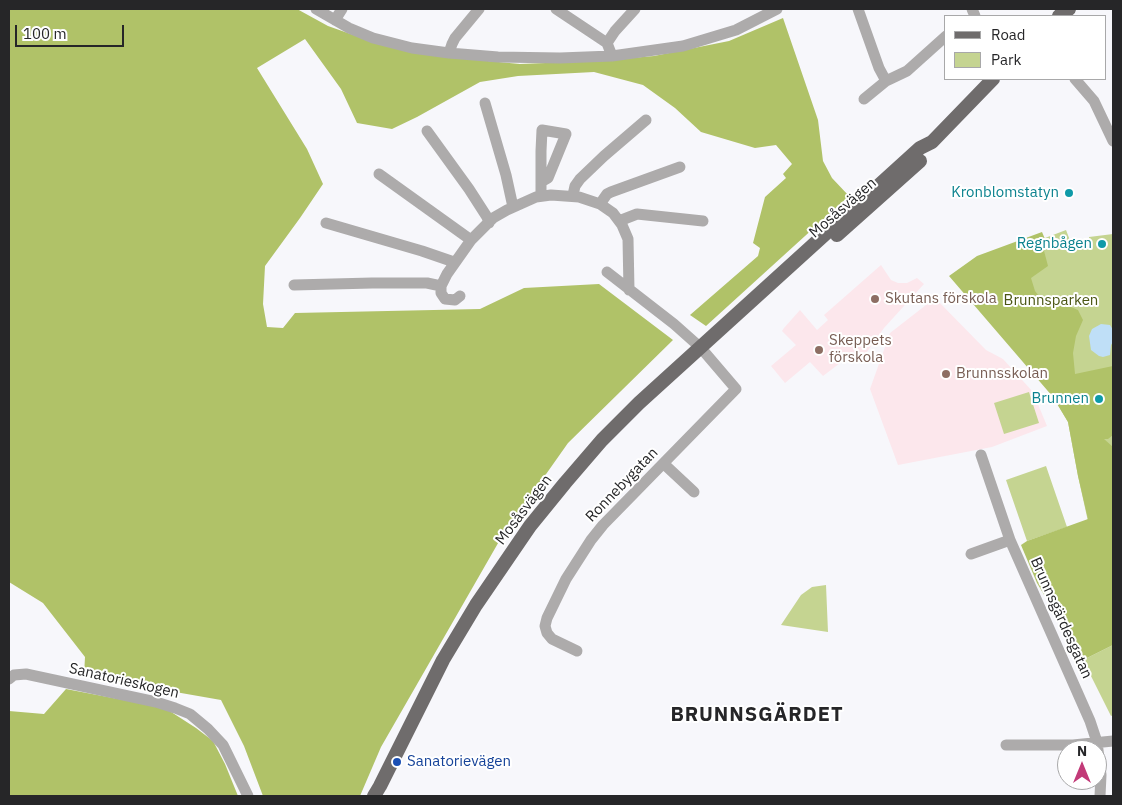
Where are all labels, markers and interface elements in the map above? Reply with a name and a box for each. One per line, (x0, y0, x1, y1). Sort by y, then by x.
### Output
scale bar (18, 15, 126, 47)
legend (944, 15, 1107, 80)
text: 100 m (23, 24, 67, 43)
text: Road (991, 25, 1026, 44)
text: Park (991, 50, 1021, 69)
street label: Mosåsvägen (806, 174, 880, 242)
place label: Kronblomstatyn (951, 184, 1059, 202)
marker: Kronblomstatyn (1063, 187, 1075, 199)
place label: Regnbågen (1017, 235, 1092, 253)
marker: Regnbågen (1096, 238, 1108, 250)
place label: Skutans förskola (885, 290, 997, 308)
park label: Brunnsparken (1004, 292, 1098, 310)
marker: Skutans förskola (869, 293, 881, 305)
place label: Skeppets förskola (829, 332, 892, 367)
marker: Skeppets förskola (813, 344, 825, 356)
place label: Brunnsskolan (956, 365, 1048, 383)
marker: Brunnsskolan (940, 368, 952, 380)
place label: Brunnen (1031, 390, 1089, 408)
marker: Brunnen (1093, 393, 1105, 405)
street label: Ronnebygatan (582, 444, 662, 526)
street label: Mosåsvägen (492, 472, 556, 548)
street label: Brunnsgärdesgatan (1026, 554, 1096, 682)
street label: Sanatorieskogen (67, 660, 181, 702)
district label: BRUNNSGÄRDET (669, 703, 845, 727)
north arrow (1057, 740, 1107, 790)
text: N (1077, 742, 1087, 760)
place label: Sanatorievägen (407, 753, 511, 771)
marker: Sanatorievägen (391, 756, 403, 768)

